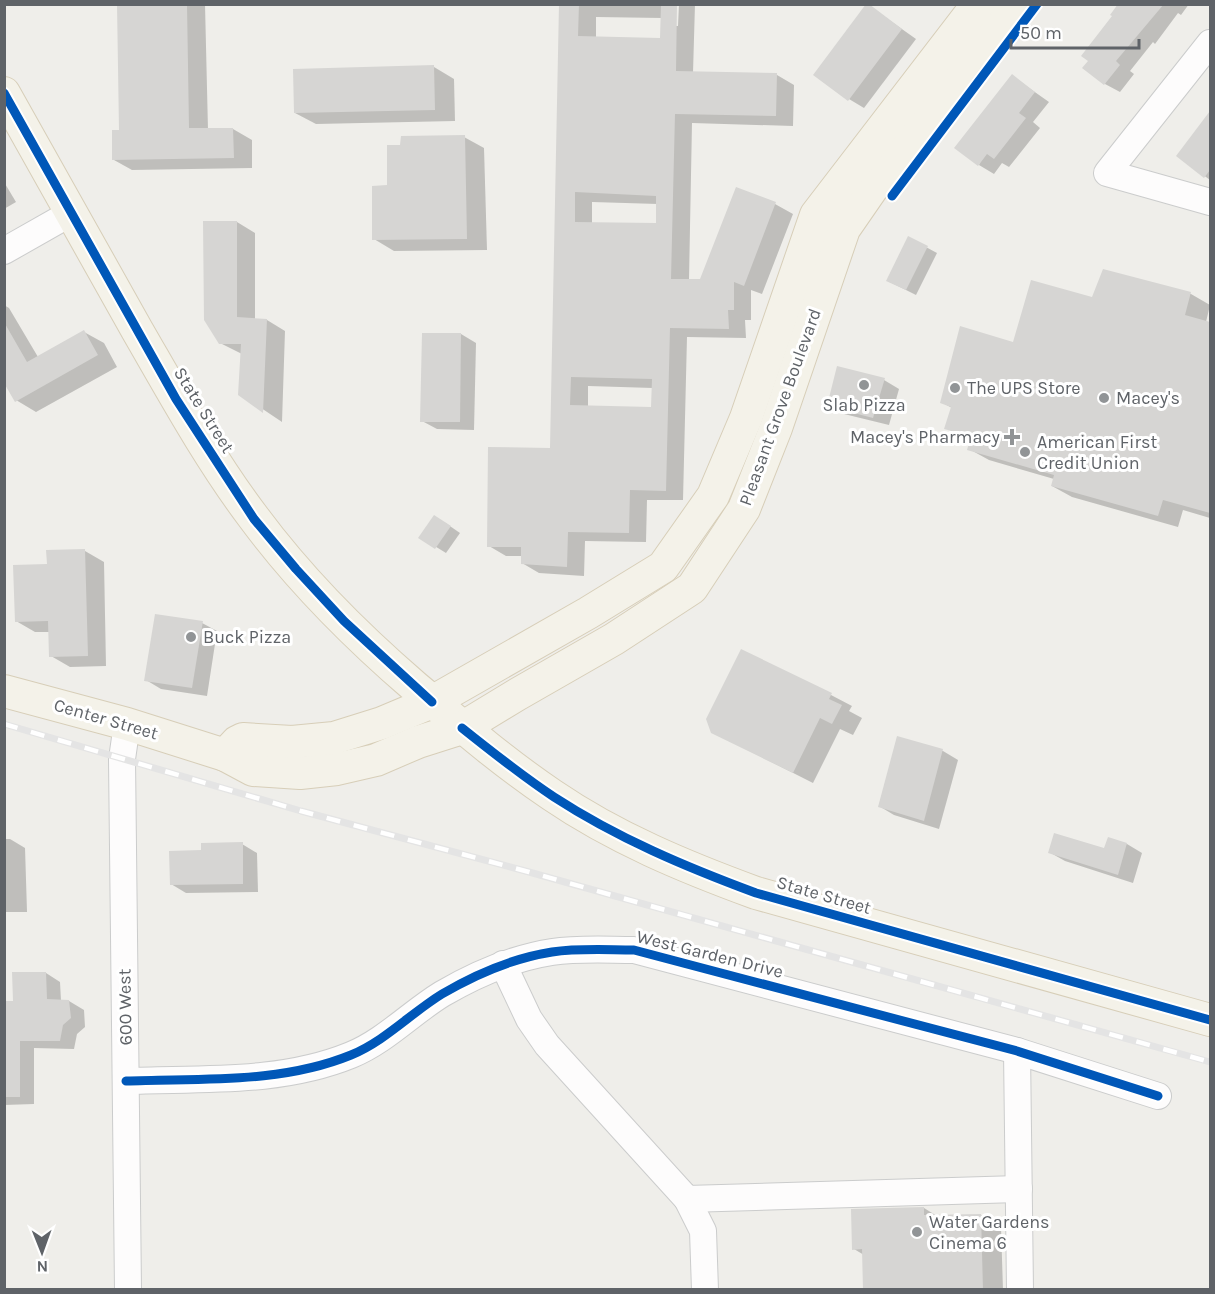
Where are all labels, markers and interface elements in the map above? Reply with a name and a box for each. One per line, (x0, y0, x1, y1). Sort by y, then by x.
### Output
scale bar (1011, 12, 1138, 50)
text: 50 m (1020, 22, 1062, 44)
street label: Pleasant Grove Boulevard (734, 305, 826, 509)
street label: State Street (169, 363, 239, 457)
place label: The UPS Store (967, 377, 1081, 399)
marker: Slab Pizza (857, 378, 871, 392)
marker: The UPS Store (948, 381, 962, 395)
place label: Macey's (1116, 387, 1180, 409)
marker: Macey's (1097, 391, 1111, 405)
place label: Slab Pizza (822, 394, 906, 416)
place label: Macey's Pharmacy (850, 426, 1001, 448)
marker: Macey's Pharmacy (1005, 430, 1019, 444)
place label: American First Credit Union (1037, 431, 1157, 474)
marker: American First Credit Union (1018, 445, 1032, 459)
place label: Buck Pizza (203, 626, 291, 648)
marker: Buck Pizza (184, 630, 198, 644)
street label: Center Street (51, 694, 161, 744)
street label: State Street (774, 871, 874, 919)
street label: West Garden Drive (634, 925, 786, 983)
street label: 600 West (113, 968, 137, 1046)
place label: Water Gardens Cinema 6 (929, 1211, 1049, 1254)
north arrow (12, 1222, 72, 1282)
marker: Water Gardens Cinema 6 (910, 1225, 924, 1239)
text: N (36, 1257, 48, 1276)

